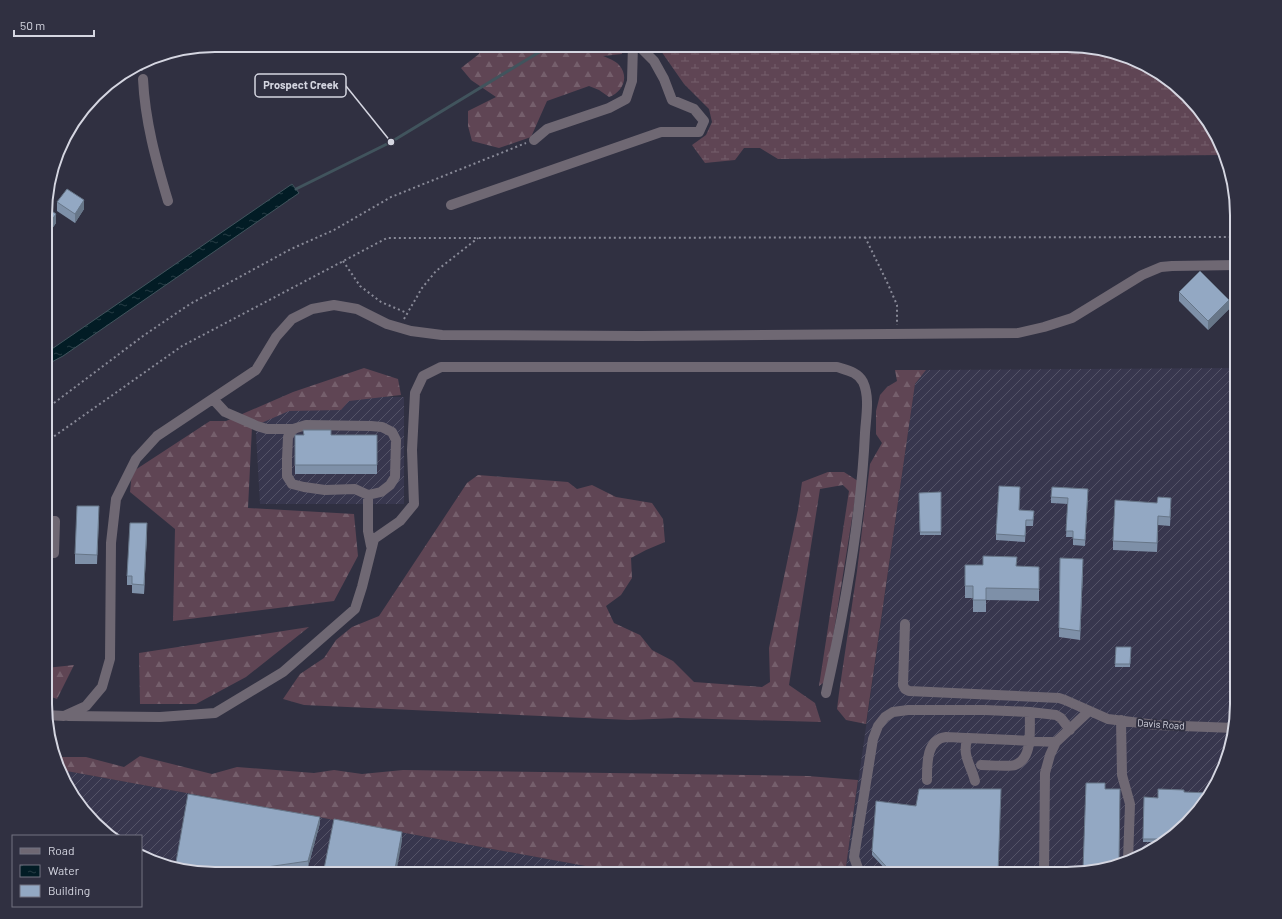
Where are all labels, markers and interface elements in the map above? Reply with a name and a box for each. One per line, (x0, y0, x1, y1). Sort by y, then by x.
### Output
scale bar (14, 12, 94, 38)
text: 50 m (20, 18, 45, 32)
callout: Prospect Creek (255, 74, 346, 97)
text: Prospect Creek (263, 78, 339, 91)
street label: Davis Road (1137, 716, 1185, 732)
legend (12, 835, 142, 907)
text: Road (48, 843, 75, 857)
text: Water (48, 863, 80, 877)
text: Building (48, 883, 90, 897)

